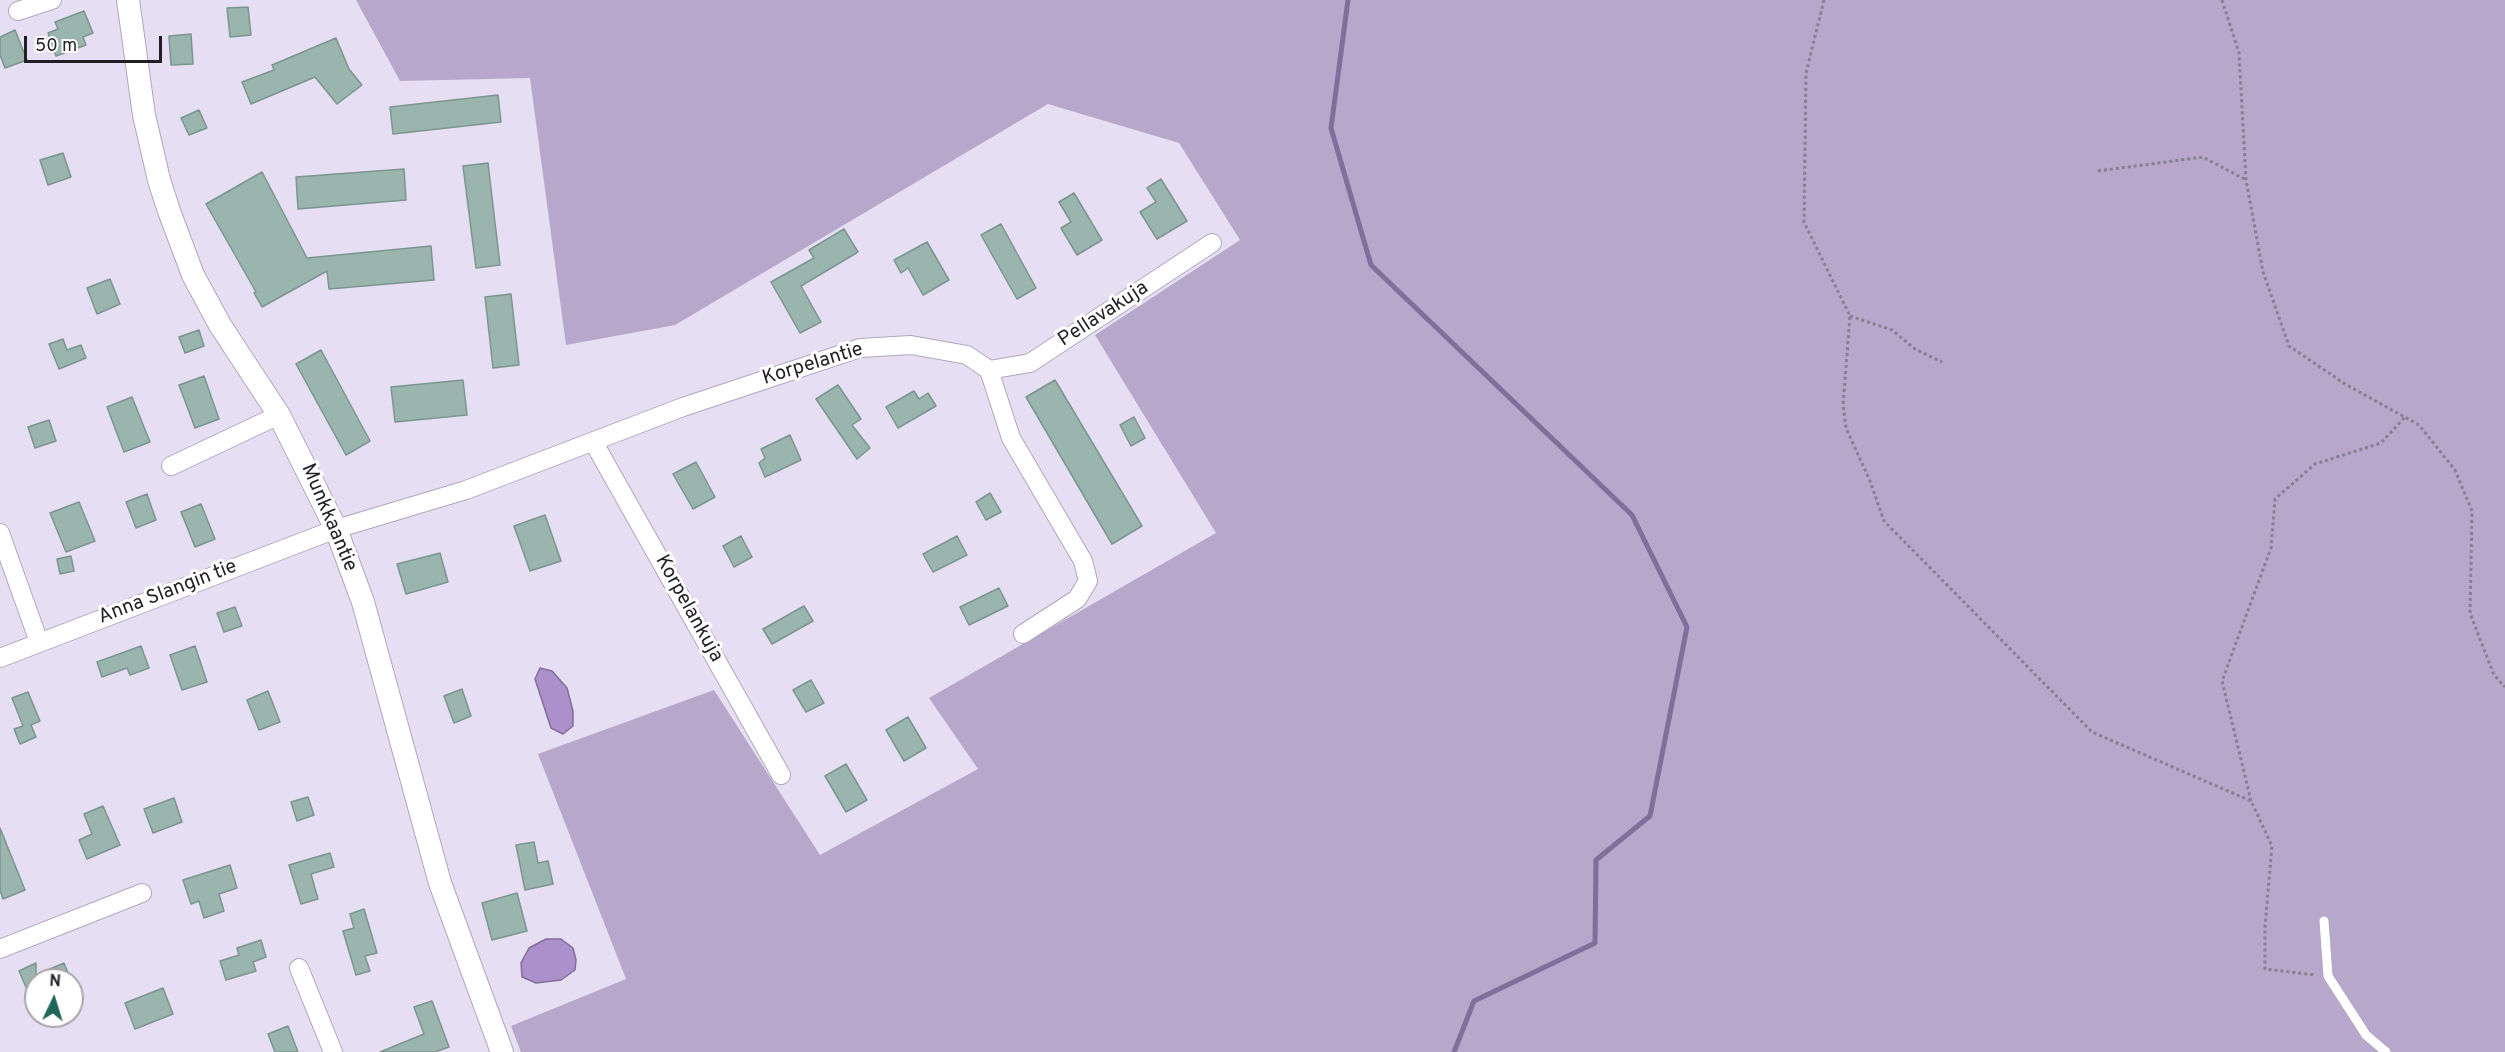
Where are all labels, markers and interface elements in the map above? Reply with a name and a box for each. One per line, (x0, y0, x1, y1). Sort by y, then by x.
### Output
scale bar (27, 24, 165, 62)
text: 50 m (35, 35, 77, 58)
street label: Pellavakuja (1054, 277, 1154, 353)
street label: Korpelantie (760, 338, 866, 392)
street label: Munkkaantie (295, 460, 361, 576)
street label: Korpelankuja (649, 551, 727, 667)
street label: Anna Slangin tie (95, 556, 241, 630)
north arrow (24, 968, 84, 1028)
text: N (49, 972, 62, 992)

